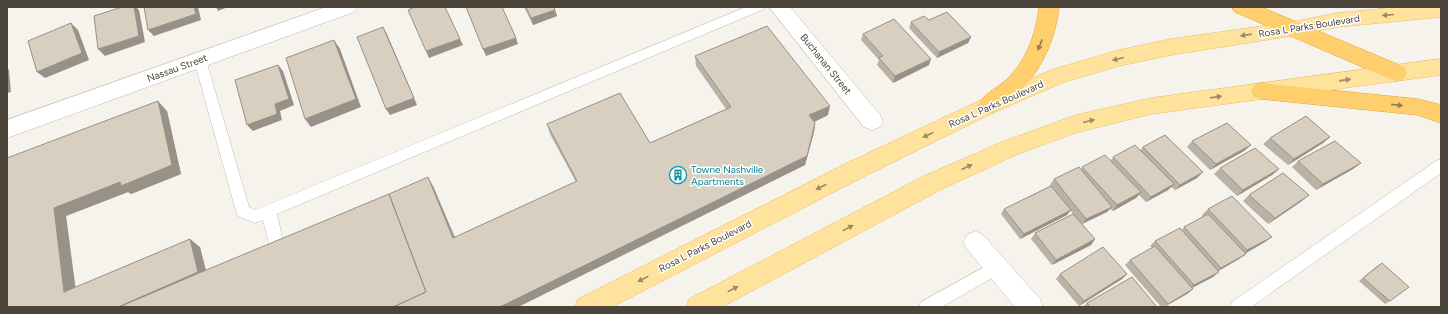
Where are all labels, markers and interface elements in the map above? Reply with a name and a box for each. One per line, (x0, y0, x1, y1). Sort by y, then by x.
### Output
street label: Rosa L Parks Boulevard (1257, 12, 1361, 40)
one-way arrow (1382, 12, 1394, 18)
street label: Buchanan Street (798, 31, 855, 97)
one-way arrow (1240, 32, 1252, 38)
one-way arrow (1036, 39, 1042, 51)
street label: Nassau Street (145, 51, 209, 85)
one-way arrow (1112, 56, 1124, 62)
street label: Rosa L Parks Boulevard (947, 77, 1046, 131)
one-way arrow (1339, 77, 1351, 83)
one-way arrow (1210, 94, 1222, 100)
one-way arrow (1391, 101, 1403, 108)
one-way arrow (1083, 118, 1095, 124)
one-way arrow (922, 132, 933, 138)
place label: Towne Nashville Apartments (691, 163, 764, 188)
one-way arrow (962, 164, 973, 170)
building icon: Towne Nashville Apartments (668, 165, 688, 185)
one-way arrow (815, 184, 826, 191)
street label: Rosa L Parks Boulevard (656, 217, 754, 275)
one-way arrow (842, 225, 853, 231)
one-way arrow (637, 275, 648, 282)
one-way arrow (727, 286, 738, 292)

